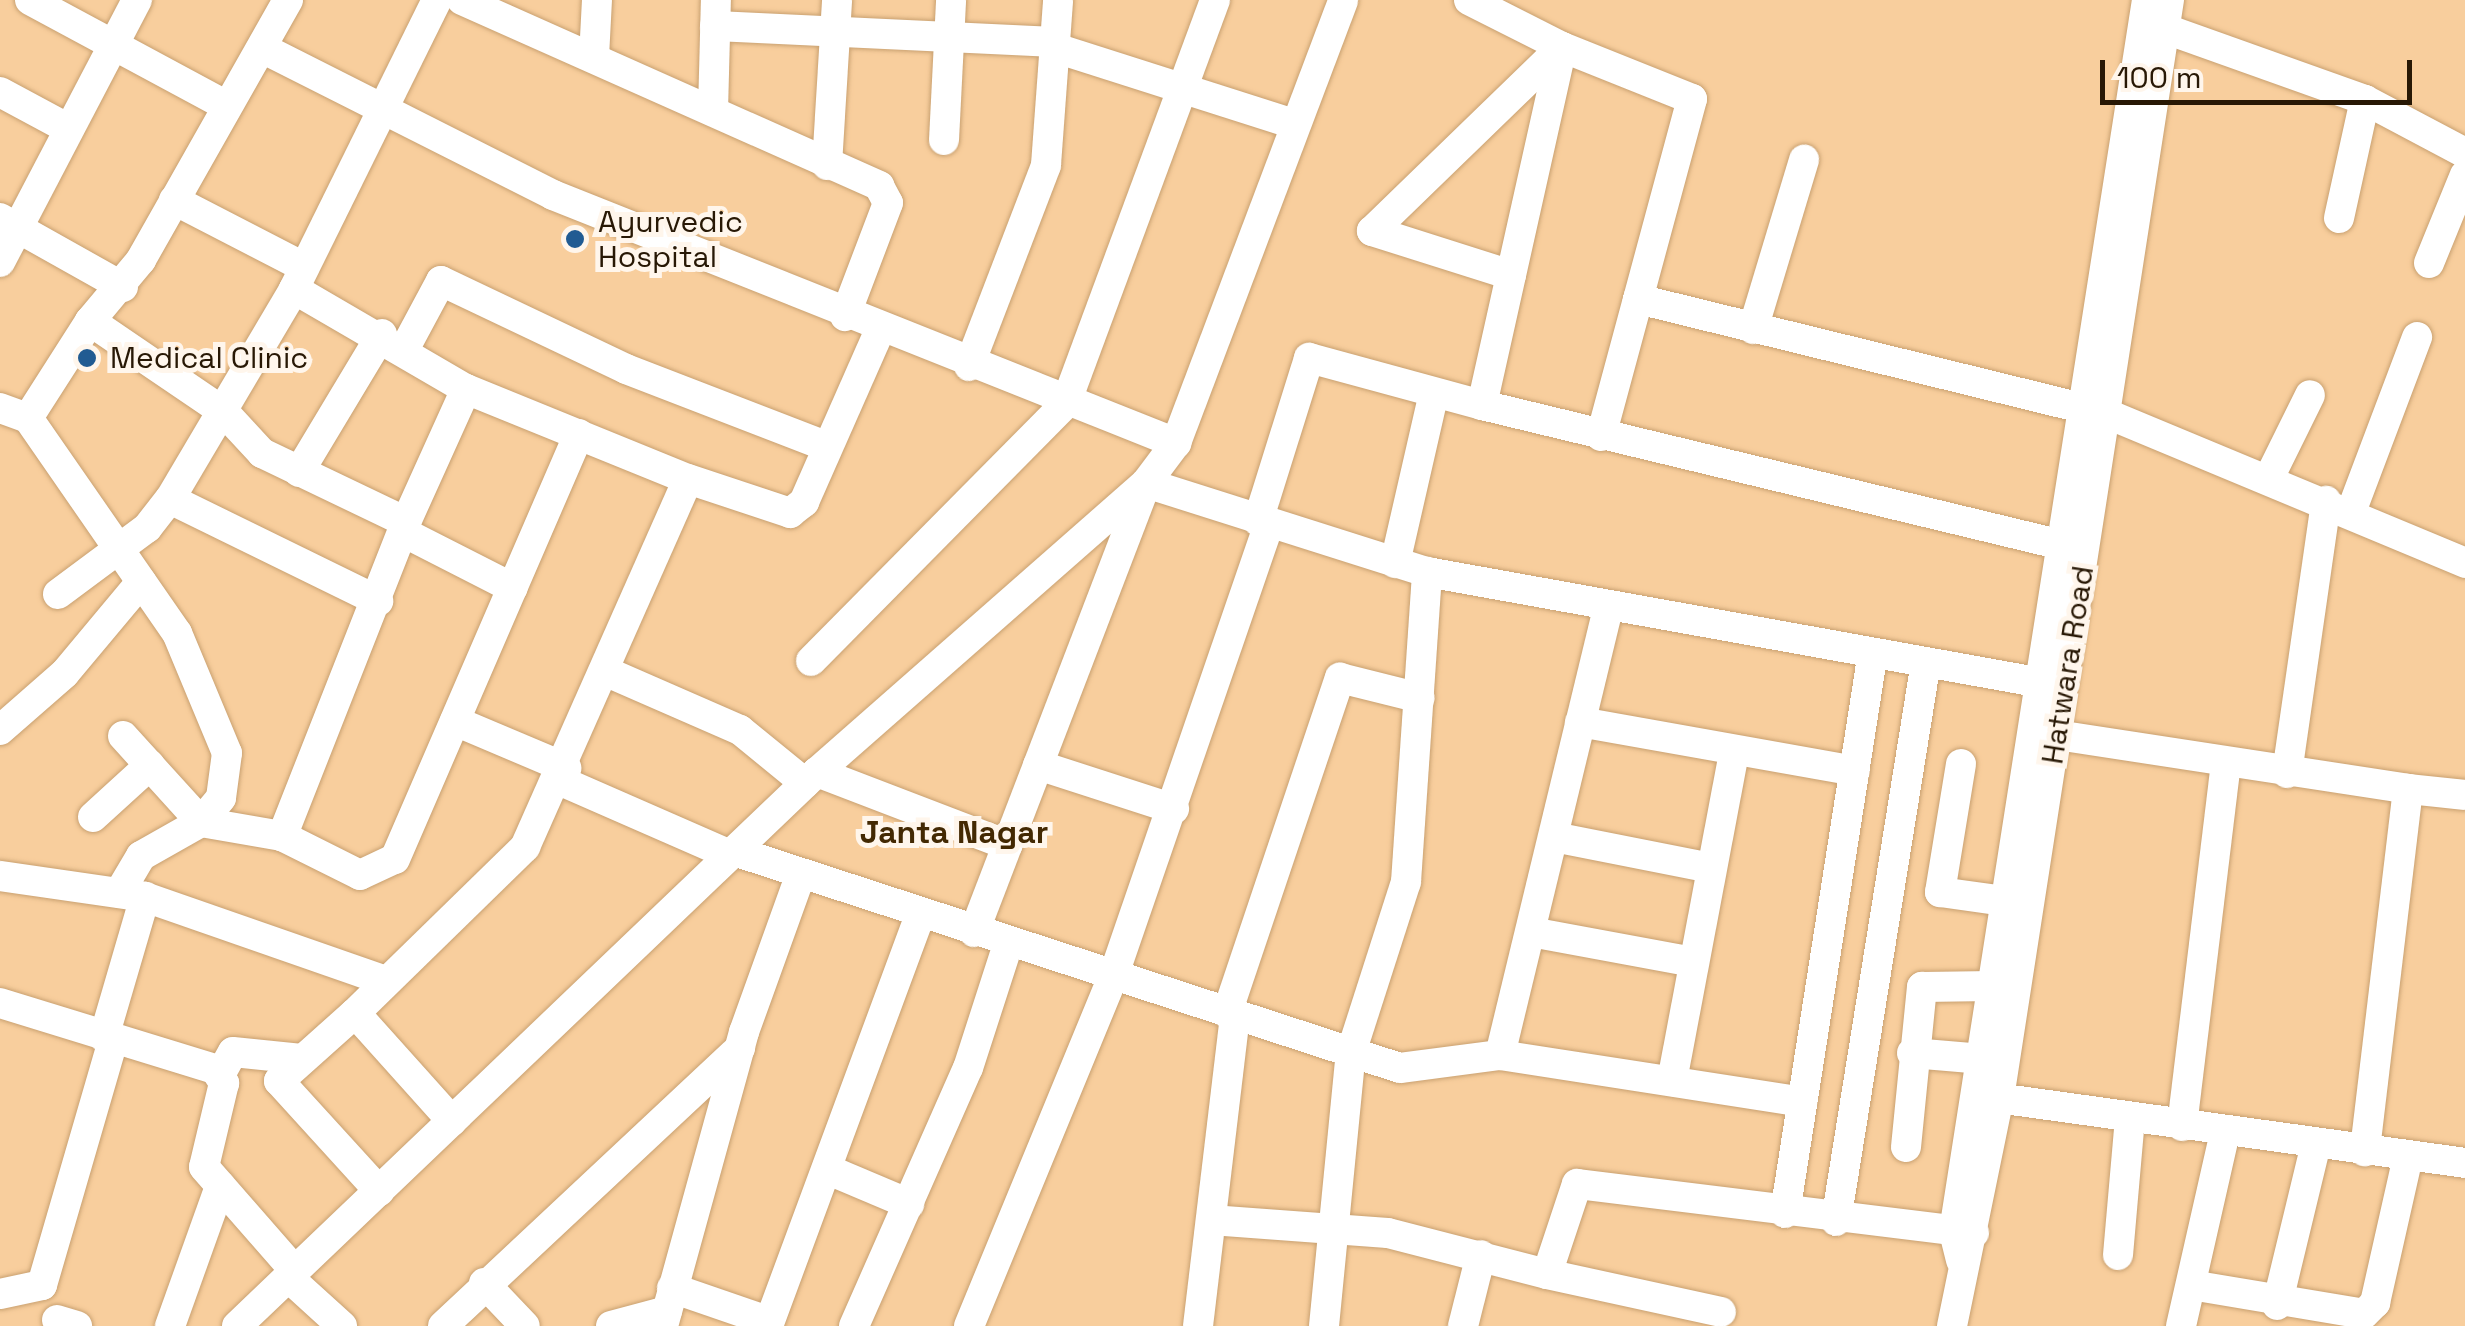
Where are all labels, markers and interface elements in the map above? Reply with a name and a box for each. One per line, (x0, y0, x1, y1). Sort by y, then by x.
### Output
scale bar (2105, 40, 2418, 102)
text: 100 m (2117, 58, 2202, 97)
place label: Ayurvedic Hospital (598, 204, 743, 274)
marker: Ayurvedic Hospital (562, 226, 588, 252)
place label: Medical Clinic (110, 340, 308, 376)
marker: Medical Clinic (74, 345, 100, 371)
street label: Hatwara Road (2035, 563, 2101, 767)
district label: Janta Nagar (860, 813, 1048, 851)

